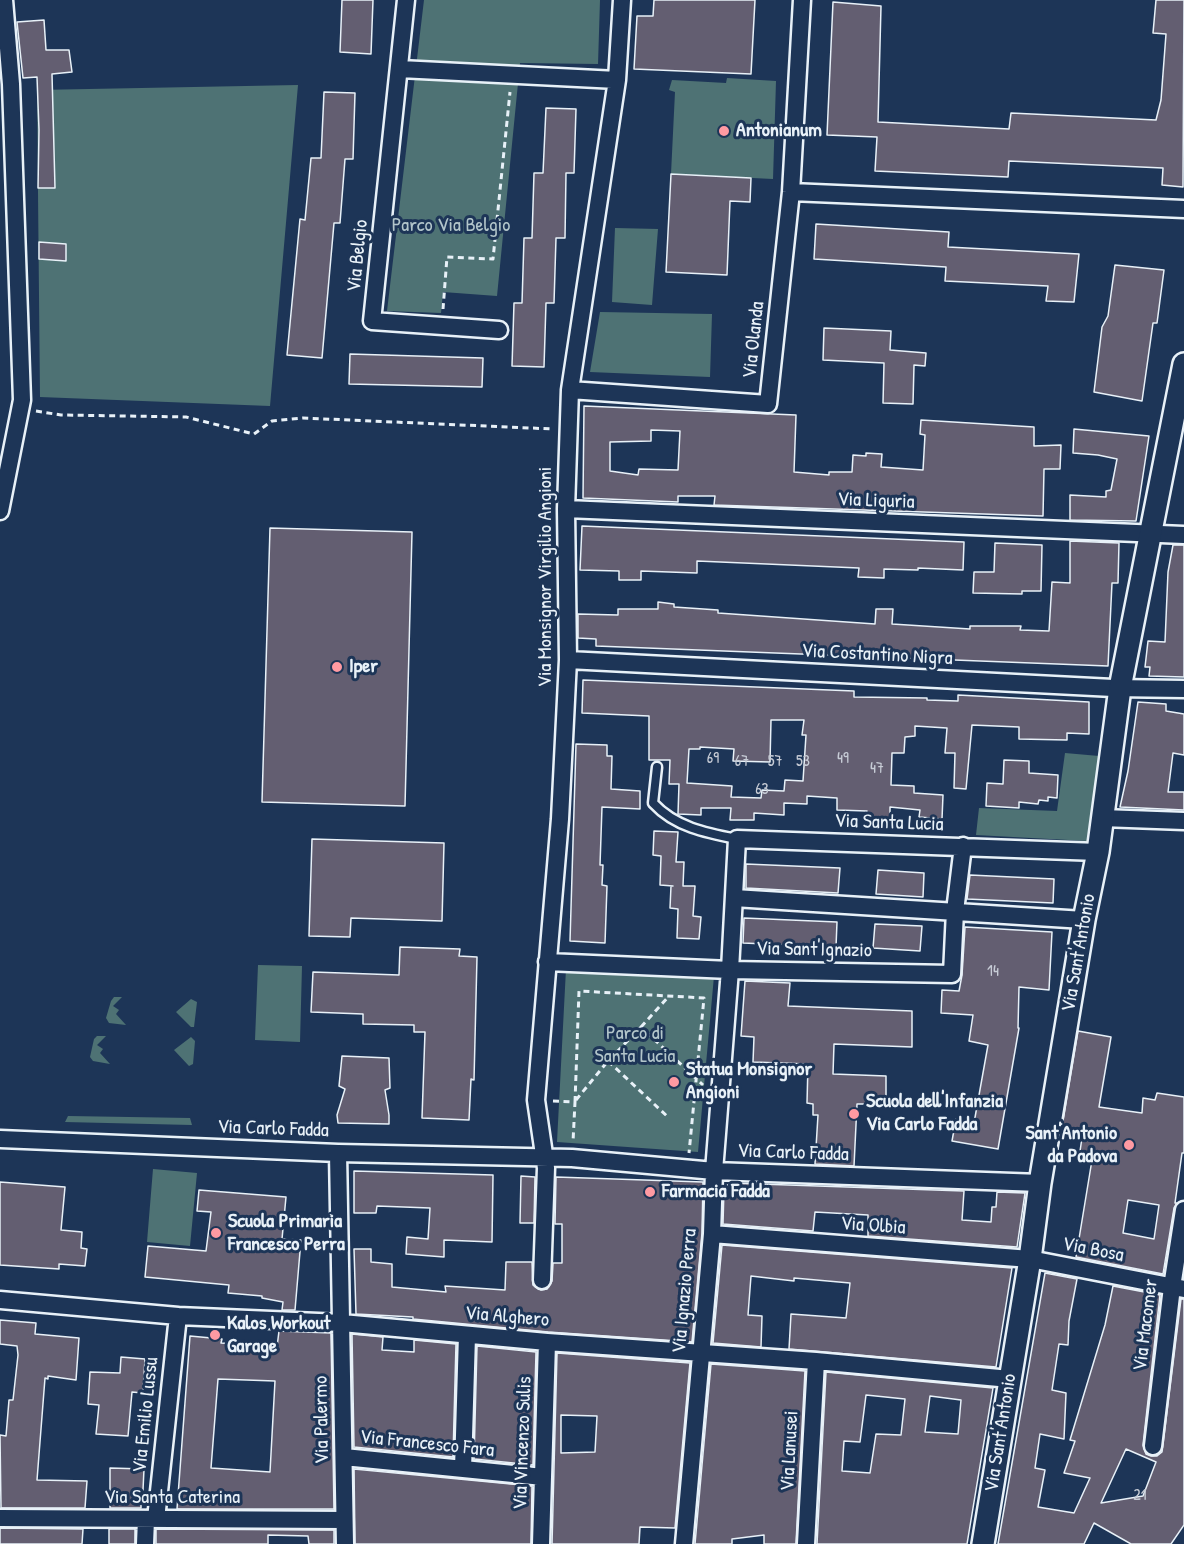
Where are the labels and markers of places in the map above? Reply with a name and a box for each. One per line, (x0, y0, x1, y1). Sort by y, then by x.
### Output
place label: Antonianum (736, 119, 822, 143)
marker: Antonianum (717, 124, 731, 138)
place label: Iper (349, 655, 378, 679)
marker: Iper (330, 660, 344, 674)
place label: Statua Monsignor Angioni (686, 1058, 812, 1105)
marker: Statua Monsignor Angioni (667, 1075, 681, 1089)
place label: Scuola dell'Infanzia Via Carlo Fadda (866, 1090, 1003, 1137)
marker: Scuola dell'Infanzia Via Carlo Fadda (847, 1107, 861, 1121)
place label: Sant'Antonio da Padova (1025, 1122, 1117, 1169)
marker: Sant'Antonio da Padova (1122, 1138, 1136, 1152)
place label: Farmacia Fadda (662, 1180, 770, 1204)
marker: Farmacia Fadda (643, 1185, 657, 1199)
place label: Scuola Primaria Francesco Perra (228, 1210, 345, 1257)
marker: Scuola Primaria Francesco Perra (209, 1226, 223, 1240)
place label: Kalos Workout Garage (227, 1312, 330, 1359)
marker: Kalos Workout Garage (208, 1328, 222, 1342)

